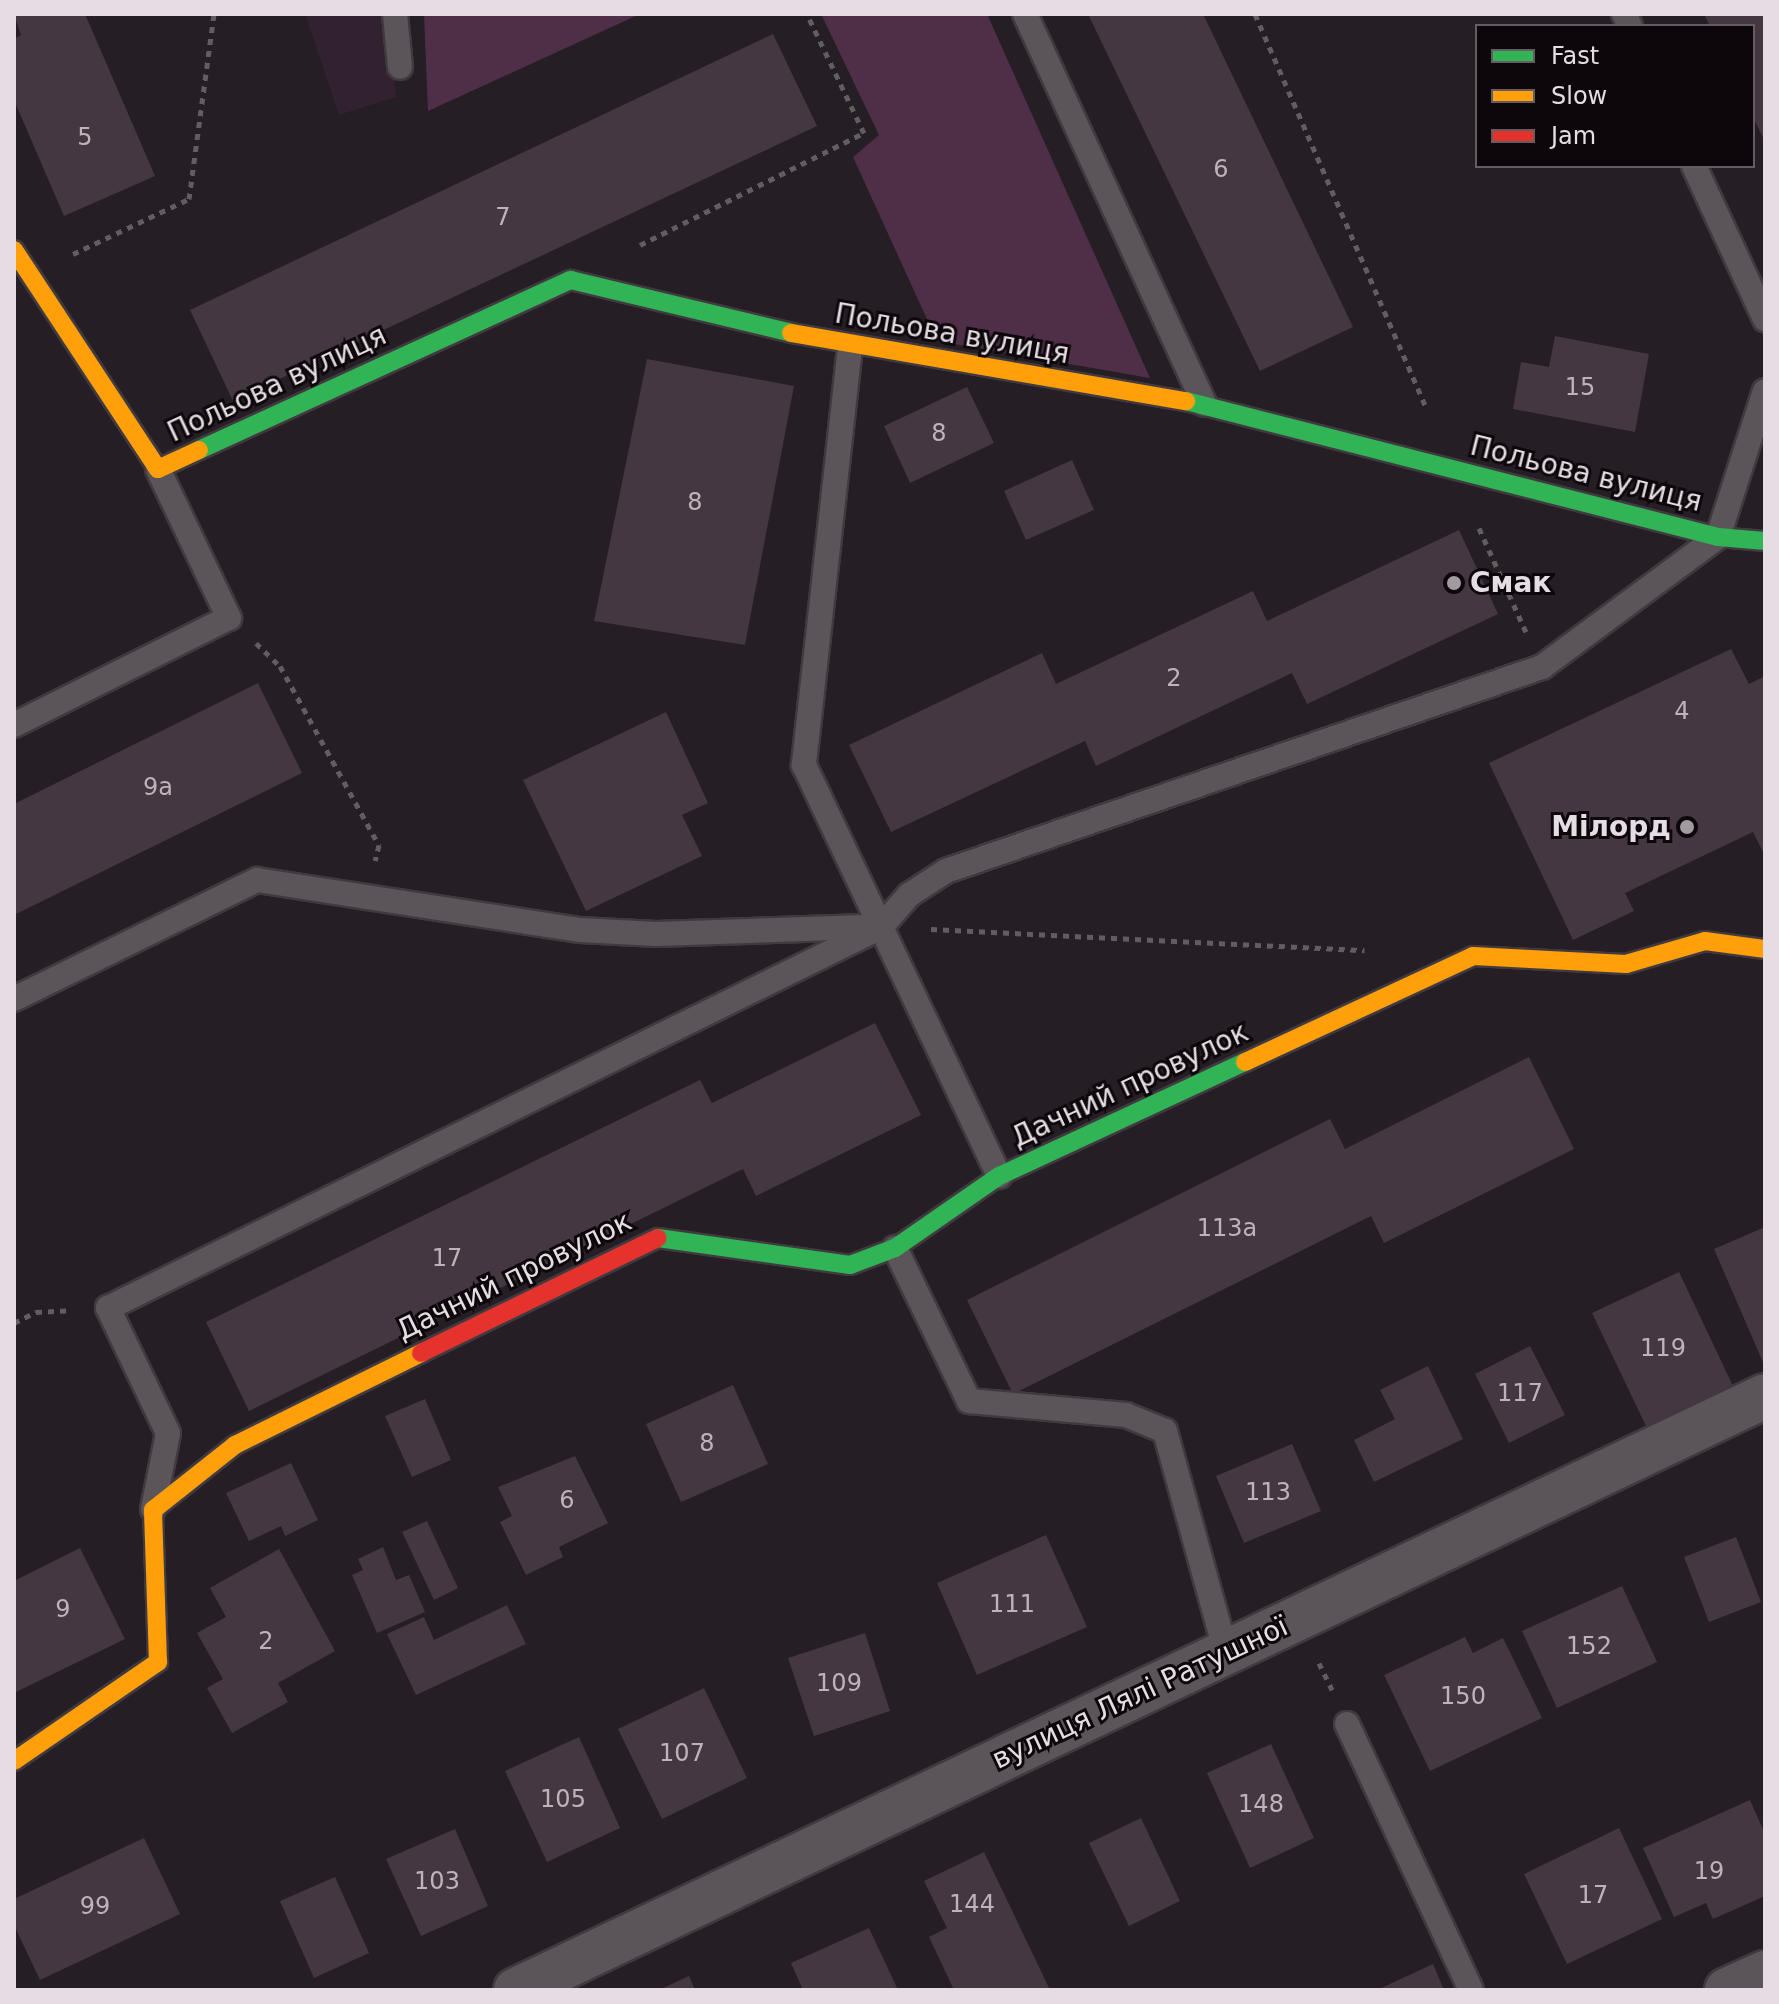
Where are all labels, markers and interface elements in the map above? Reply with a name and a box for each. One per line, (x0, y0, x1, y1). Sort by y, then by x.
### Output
legend (1475, 24, 1755, 168)
text: Fast (1551, 42, 1599, 70)
text: Slow (1551, 82, 1607, 110)
text: Jam (1551, 122, 1596, 150)
house number: 5 (77, 124, 93, 152)
house number: 6 (1213, 156, 1229, 184)
house number: 7 (495, 204, 511, 232)
street label: Польова вулиця (832, 297, 1072, 371)
street label: Польова вулиця (162, 319, 392, 449)
house number: 15 (1565, 374, 1595, 402)
house number: 8 (931, 420, 947, 448)
street label: Польова вулиця (1467, 429, 1705, 519)
house number: 8 (687, 489, 703, 517)
place label: Смак (1470, 566, 1551, 600)
marker: Смак (1445, 574, 1463, 592)
house number: 2 (1166, 665, 1182, 693)
house number: 4 (1674, 698, 1690, 726)
house number: 9а (143, 774, 173, 802)
place label: Мілорд (1551, 810, 1671, 844)
marker: Мілорд (1678, 818, 1696, 836)
street label: Дачний провулок (1006, 1015, 1254, 1155)
street label: Дачний провулок (391, 1204, 637, 1348)
house number: 113а (1197, 1215, 1257, 1243)
house number: 17 (432, 1245, 462, 1273)
house number: 119 (1640, 1335, 1686, 1363)
house number: 117 (1497, 1380, 1543, 1408)
house number: 8 (699, 1430, 715, 1458)
house number: 113 (1245, 1479, 1291, 1507)
house number: 6 (559, 1487, 575, 1515)
house number: 111 (989, 1591, 1035, 1619)
house number: 9 (55, 1596, 71, 1624)
street label: вулиця Лялі Ратушної (987, 1610, 1293, 1776)
house number: 2 (258, 1628, 274, 1656)
house number: 152 (1566, 1633, 1612, 1661)
house number: 109 (816, 1670, 862, 1698)
house number: 150 (1440, 1683, 1486, 1711)
house number: 107 (659, 1740, 705, 1768)
house number: 105 (540, 1786, 586, 1814)
house number: 148 (1238, 1791, 1284, 1819)
house number: 19 (1694, 1858, 1724, 1886)
house number: 103 (414, 1868, 460, 1896)
house number: 17 (1578, 1882, 1608, 1910)
house number: 144 (949, 1891, 995, 1919)
house number: 99 (80, 1893, 110, 1921)

